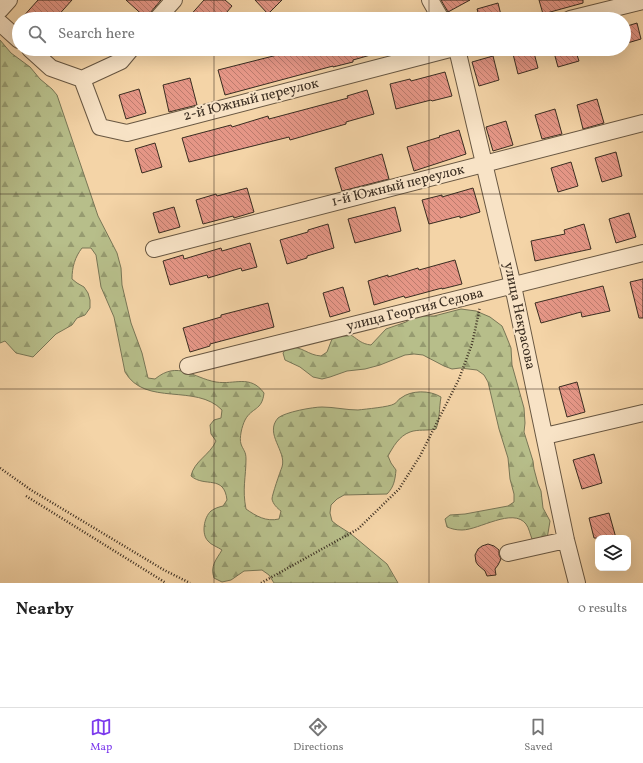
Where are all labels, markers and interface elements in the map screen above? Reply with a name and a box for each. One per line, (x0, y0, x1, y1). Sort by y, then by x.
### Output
search box (12, 12, 631, 56)
icon: search (26, 23, 48, 45)
text: Search here (58, 24, 135, 45)
street label: 2-й Южный переулок (181, 74, 321, 126)
street label: 1-й Южный переулок (330, 160, 467, 212)
street label: улица Некрасова (498, 261, 540, 371)
street label: улица Георгия Седова (344, 284, 486, 336)
map controls (595, 535, 631, 571)
button: layers (595, 535, 631, 571)
text: Nearby (16, 598, 74, 621)
text: 0 results (578, 600, 627, 618)
tab: Map (90, 716, 112, 755)
tab: Directions (293, 716, 344, 755)
tab: Saved (524, 716, 553, 755)

